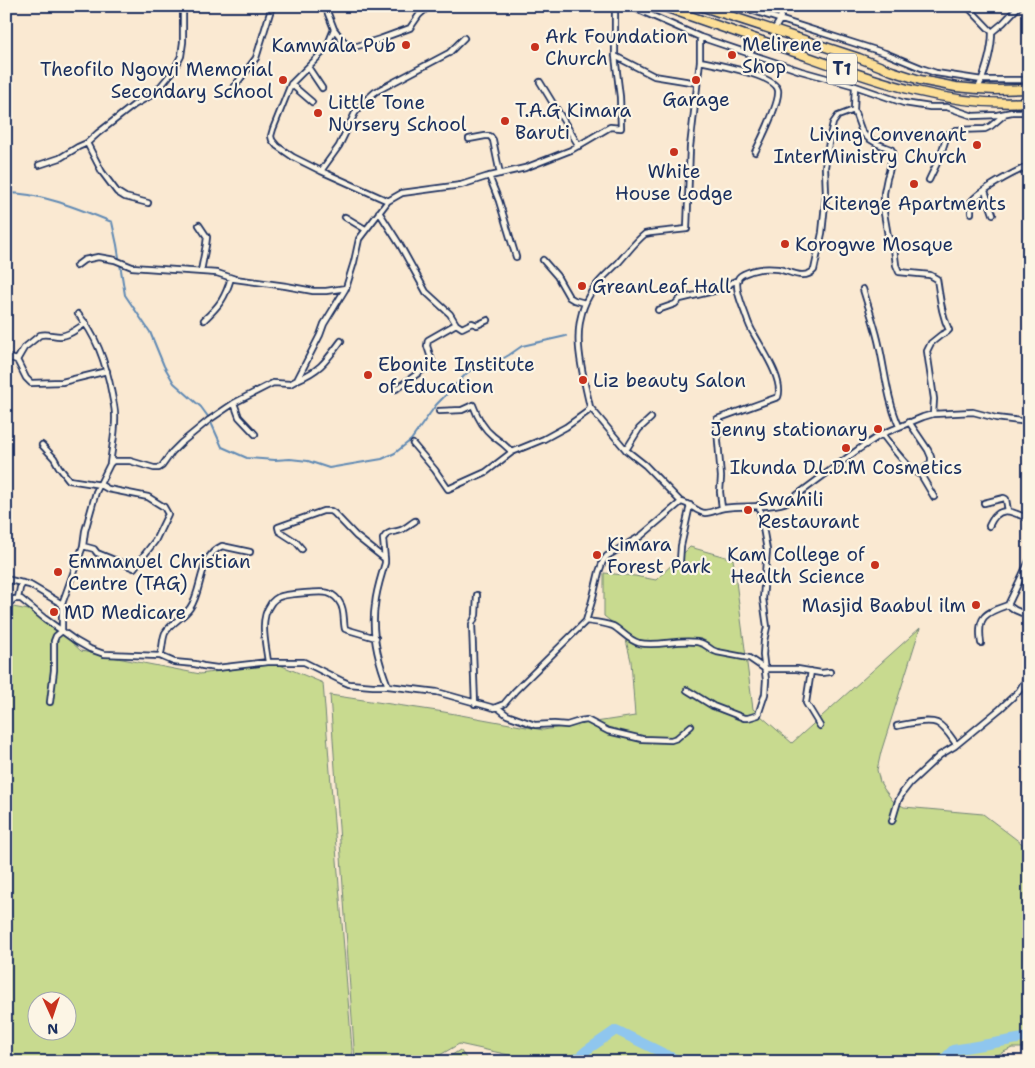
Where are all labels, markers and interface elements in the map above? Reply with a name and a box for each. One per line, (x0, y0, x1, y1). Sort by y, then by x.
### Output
place label: Ark Foundation Church (545, 24, 688, 71)
place label: Melirene Shop (742, 32, 822, 79)
place label: Kamwala Pub (272, 33, 396, 58)
marker: Kamwala Pub (400, 39, 412, 51)
marker: Ark Foundation Church (529, 41, 541, 53)
marker: Melirene Shop (726, 49, 738, 61)
road number: T1 (827, 54, 857, 85)
place label: Theofilo Ngowi Memorial Secondary School (40, 57, 273, 104)
marker: Theofilo Ngowi Memorial Secondary School (277, 74, 289, 86)
marker: Garage (690, 74, 702, 86)
place label: Garage (662, 87, 730, 112)
place label: Little Tone Nursery School (328, 90, 467, 137)
place label: T.A.G Kimara Baruti (515, 98, 632, 145)
marker: Little Tone Nursery School (312, 107, 324, 119)
marker: T.A.G Kimara Baruti (499, 115, 511, 127)
place label: Living Convenant InterMinistry Church (773, 122, 967, 169)
marker: Living Convenant InterMinistry Church (971, 139, 983, 151)
marker: White House Lodge (668, 146, 680, 158)
place label: White House Lodge (615, 159, 733, 206)
marker: Kitenge Apartments (908, 178, 920, 190)
place label: Kitenge Apartments (822, 191, 1006, 216)
place label: Korogwe Mosque (795, 232, 953, 257)
marker: Korogwe Mosque (779, 238, 791, 250)
place label: GreanLeaf Hall (592, 274, 731, 299)
marker: GreanLeaf Hall (576, 280, 588, 292)
place label: Ebonite Institute of Education (378, 352, 535, 399)
place label: Liz beauty Salon (593, 368, 746, 393)
marker: Ebonite Institute of Education (362, 369, 374, 381)
marker: Liz beauty Salon (577, 374, 589, 386)
place label: Jenny stationary (710, 417, 868, 442)
marker: Jenny stationary (872, 423, 884, 435)
marker: Ikunda D.L.D.M Cosmetics (840, 442, 852, 454)
place label: Ikunda D.L.D.M Cosmetics (730, 455, 962, 480)
place label: Swahili Restaurant (758, 487, 860, 534)
marker: Swahili Restaurant (742, 504, 754, 516)
place label: Kimara Forest Park (607, 532, 711, 579)
place label: Kam College of Health Science (727, 542, 866, 589)
place label: Emmanuel Christian Centre (TAG) (68, 549, 251, 596)
marker: Kimara Forest Park (591, 549, 603, 561)
marker: Kam College of Health Science (869, 559, 881, 571)
marker: Emmanuel Christian Centre (TAG) (52, 566, 64, 578)
place label: Masjid Baabul ilm (802, 593, 966, 618)
marker: Masjid Baabul ilm (970, 599, 982, 611)
place label: MD Medicare (64, 600, 186, 625)
marker: MD Medicare (48, 606, 60, 618)
north arrow (28, 990, 78, 1040)
text: N (47, 1020, 59, 1038)

